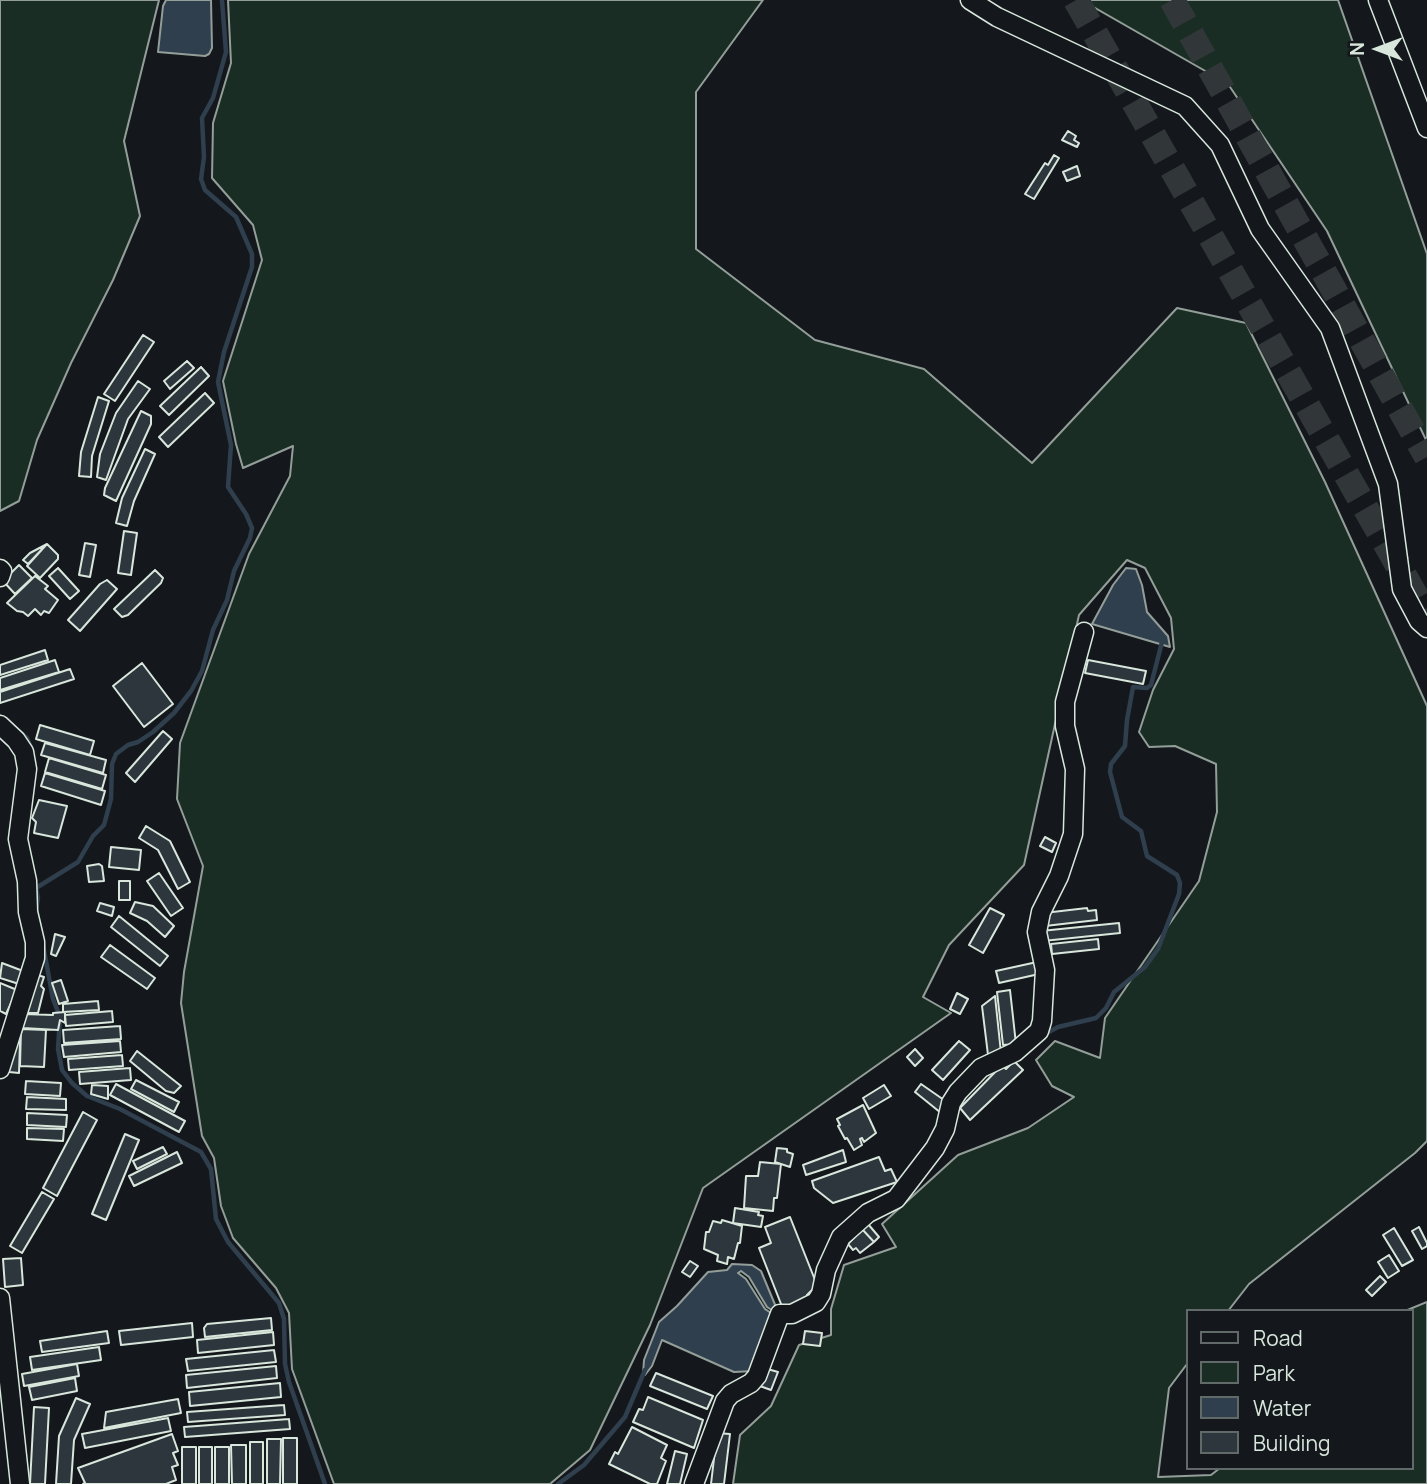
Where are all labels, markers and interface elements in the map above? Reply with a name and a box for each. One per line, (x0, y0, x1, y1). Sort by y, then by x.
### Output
north arrow (1343, 14, 1413, 84)
text: N (1344, 42, 1370, 56)
legend (1186, 1309, 1413, 1470)
text: Road (1253, 1324, 1303, 1352)
text: Park (1253, 1359, 1295, 1387)
text: Water (1253, 1394, 1311, 1422)
text: Building (1253, 1429, 1330, 1457)

